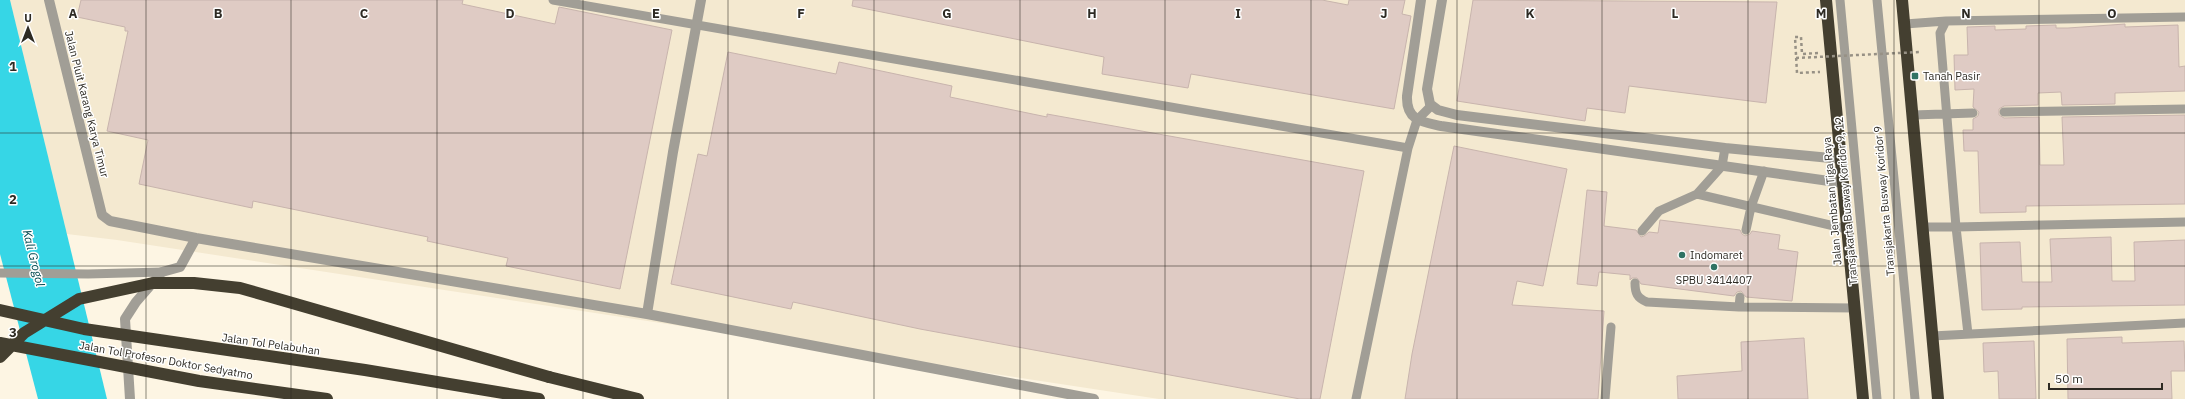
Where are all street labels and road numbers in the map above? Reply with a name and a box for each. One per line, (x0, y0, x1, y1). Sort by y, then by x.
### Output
street label: Jalan Pluit Karang Karya Timur (62, 29, 112, 179)
street label: Transjakarta Busway Koridor 9, 12 (1832, 116, 1860, 286)
street label: Transjakarta Busway Koridor 9 (1870, 126, 1898, 276)
street label: Jalan Jembatan Tiga Raya (1819, 136, 1845, 266)
street label: Jalan Tol Pelabuhan (221, 330, 321, 358)
street label: Jalan Tol Profesor Doktor Sedyatmo (78, 338, 254, 382)

